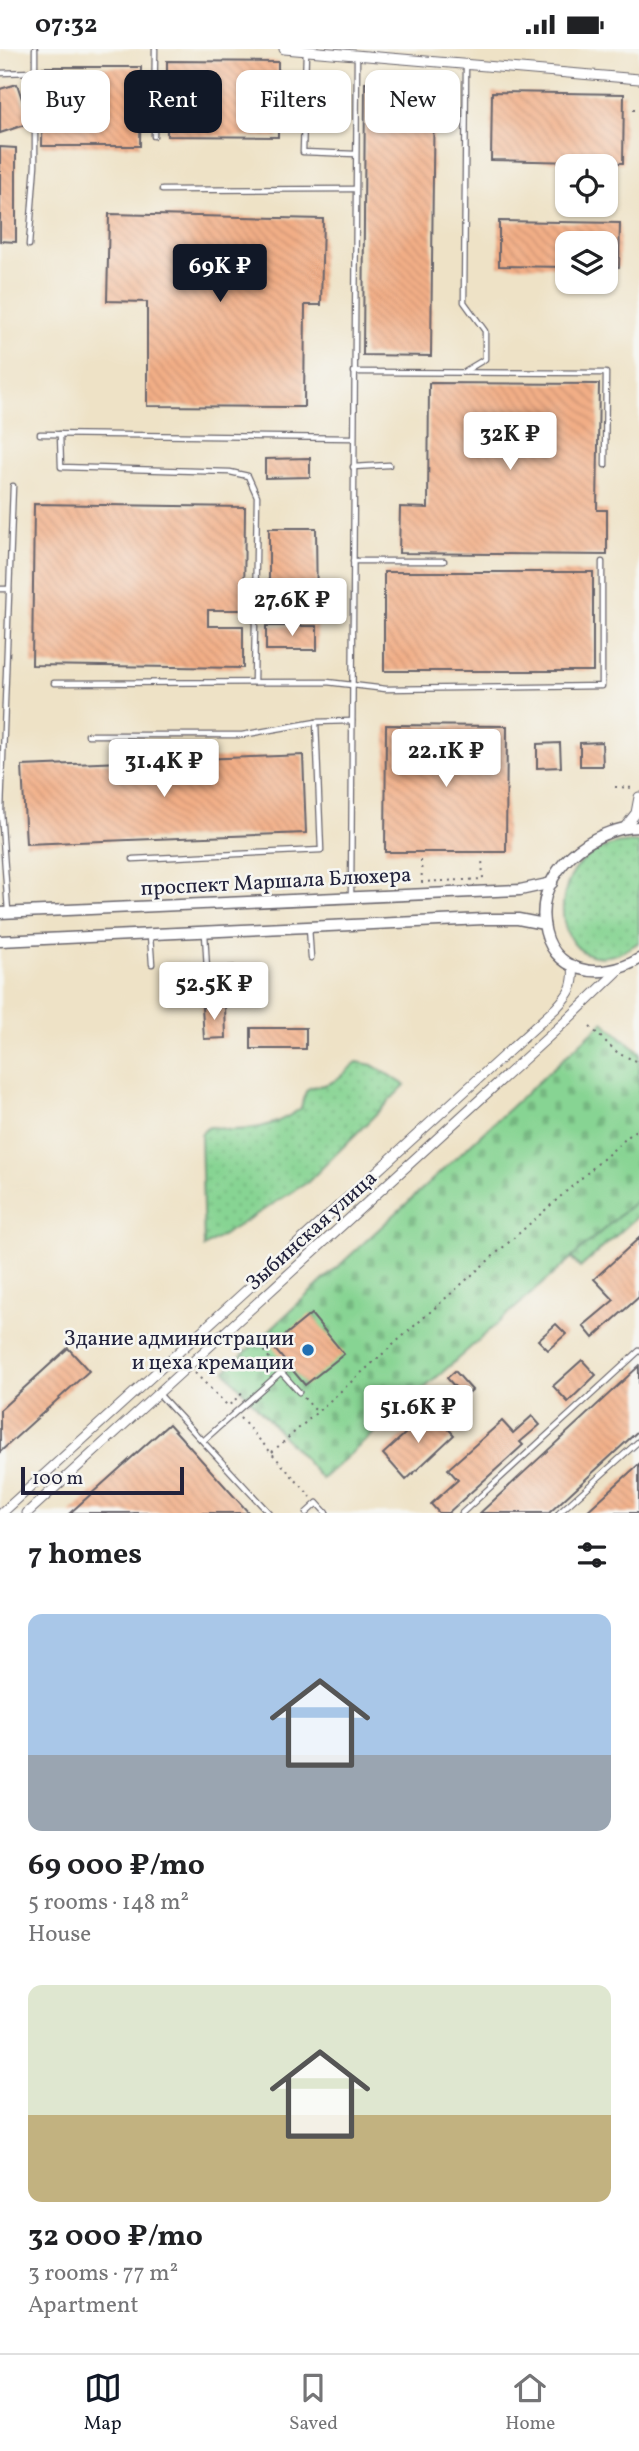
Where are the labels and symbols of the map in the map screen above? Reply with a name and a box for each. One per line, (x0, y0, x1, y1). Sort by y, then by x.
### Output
pin: 69K ₽ (171, 245, 269, 304)
pin: 32K ₽ (461, 413, 559, 472)
pin: 27.6K ₽ (227, 579, 357, 638)
pin: 22.1K ₽ (381, 729, 511, 789)
pin: 31.4K ₽ (99, 739, 229, 799)
street label: проспект Маршала Блюхера (140, 861, 412, 904)
pin: 52.5K ₽ (149, 963, 279, 1022)
street label: Зыбинская улица (240, 1164, 384, 1298)
place label: Здание администрации и цеха кремации (64, 1325, 294, 1378)
marker: Здание администрации и цеха кремации (300, 1342, 316, 1358)
pin: 51.6K ₽ (353, 1385, 483, 1445)
scale bar (21, 1464, 184, 1496)

